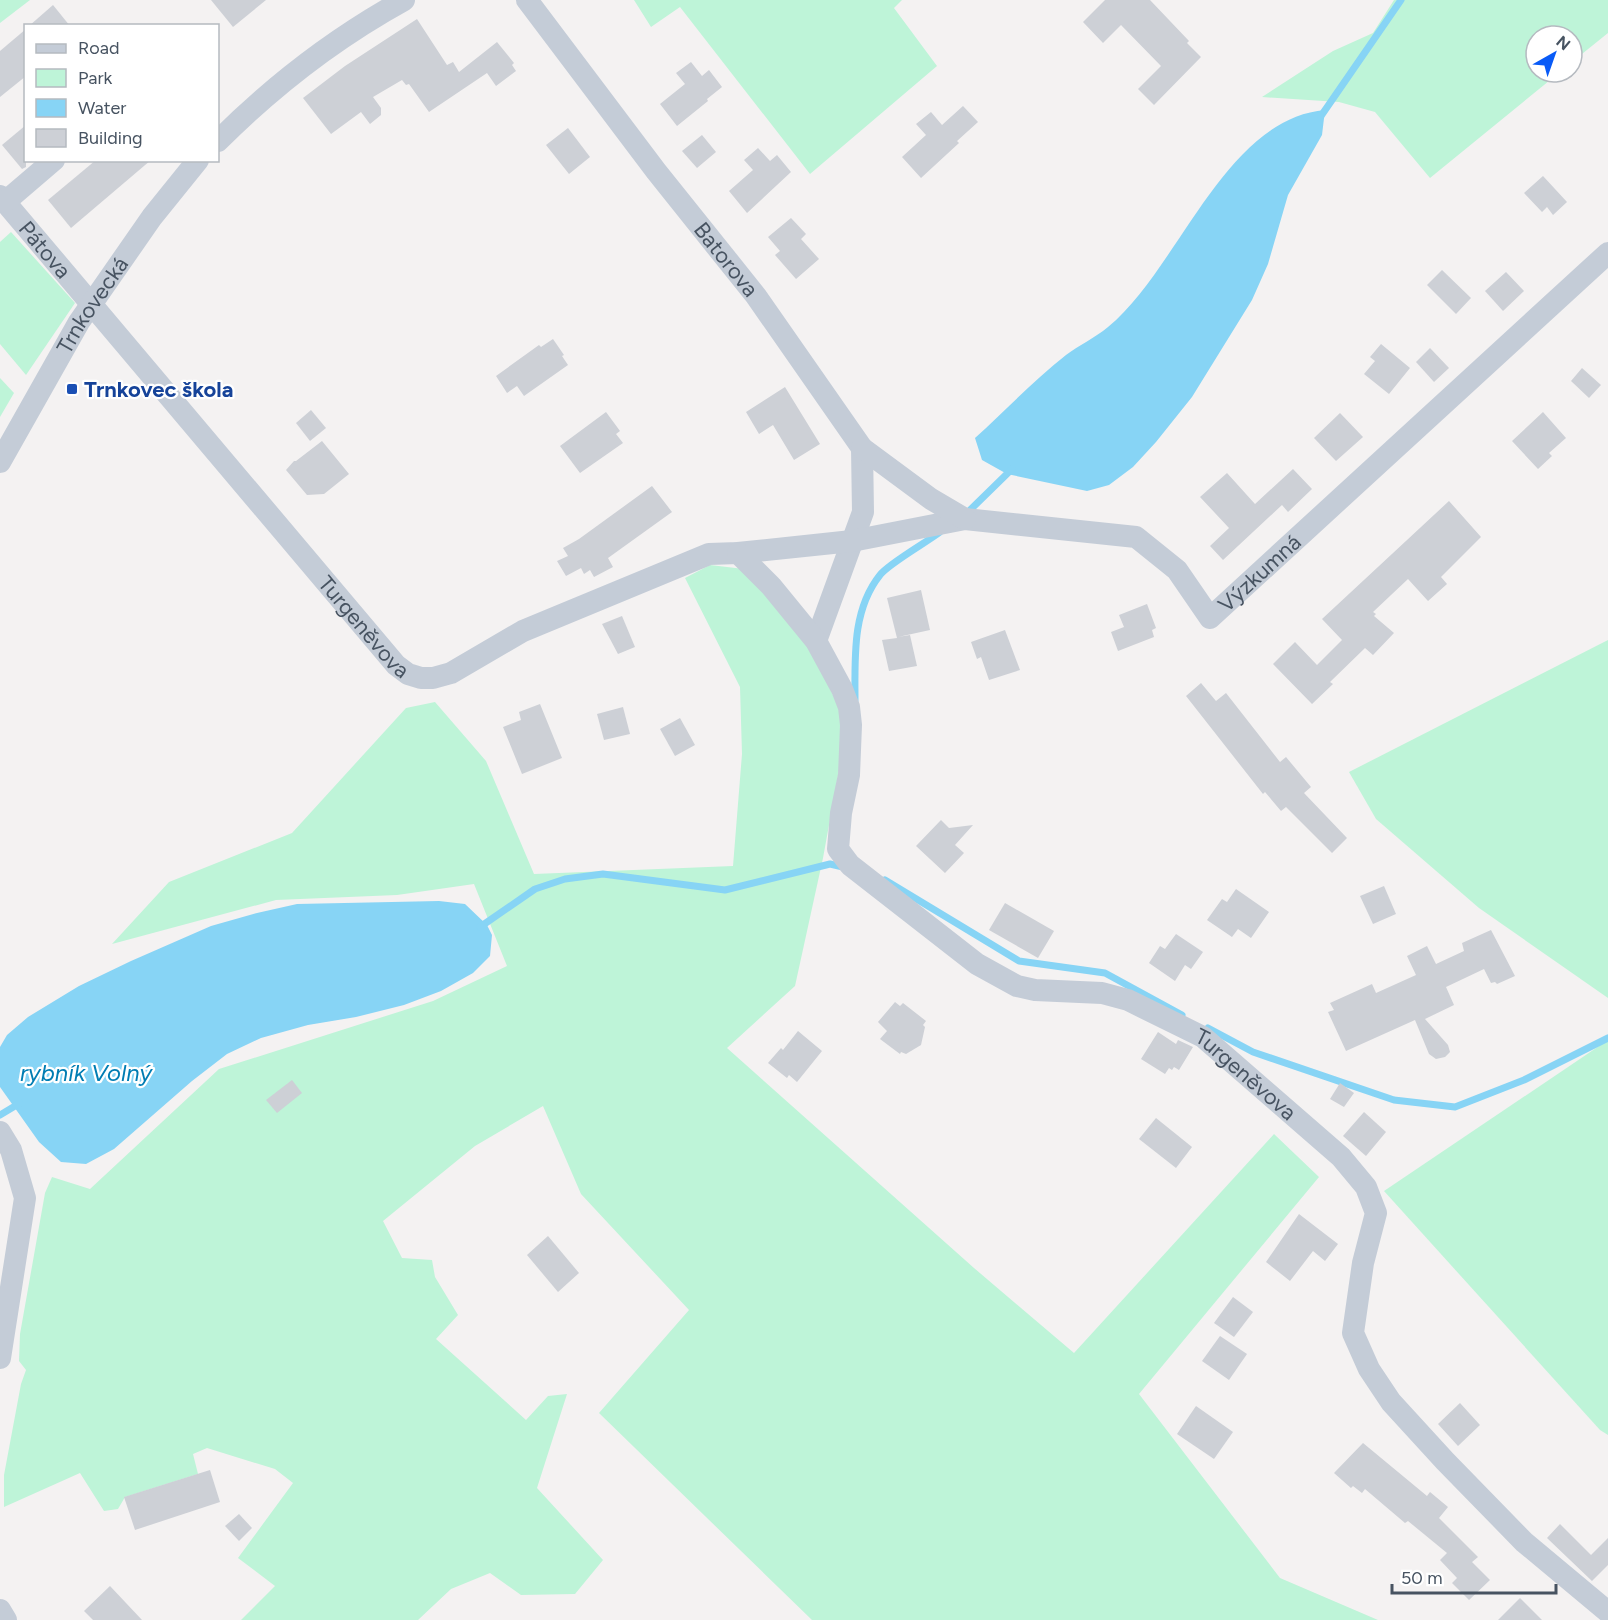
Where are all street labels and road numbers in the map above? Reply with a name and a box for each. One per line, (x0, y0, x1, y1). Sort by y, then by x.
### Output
street label: Pátova (13, 215, 77, 284)
street label: Batorova (688, 216, 765, 302)
street label: Trnkovecká (51, 251, 134, 358)
street label: Výzkumná (1212, 528, 1306, 618)
street label: Turgeněvova (313, 570, 415, 684)
street label: Turgeněvova (1191, 1022, 1302, 1126)

